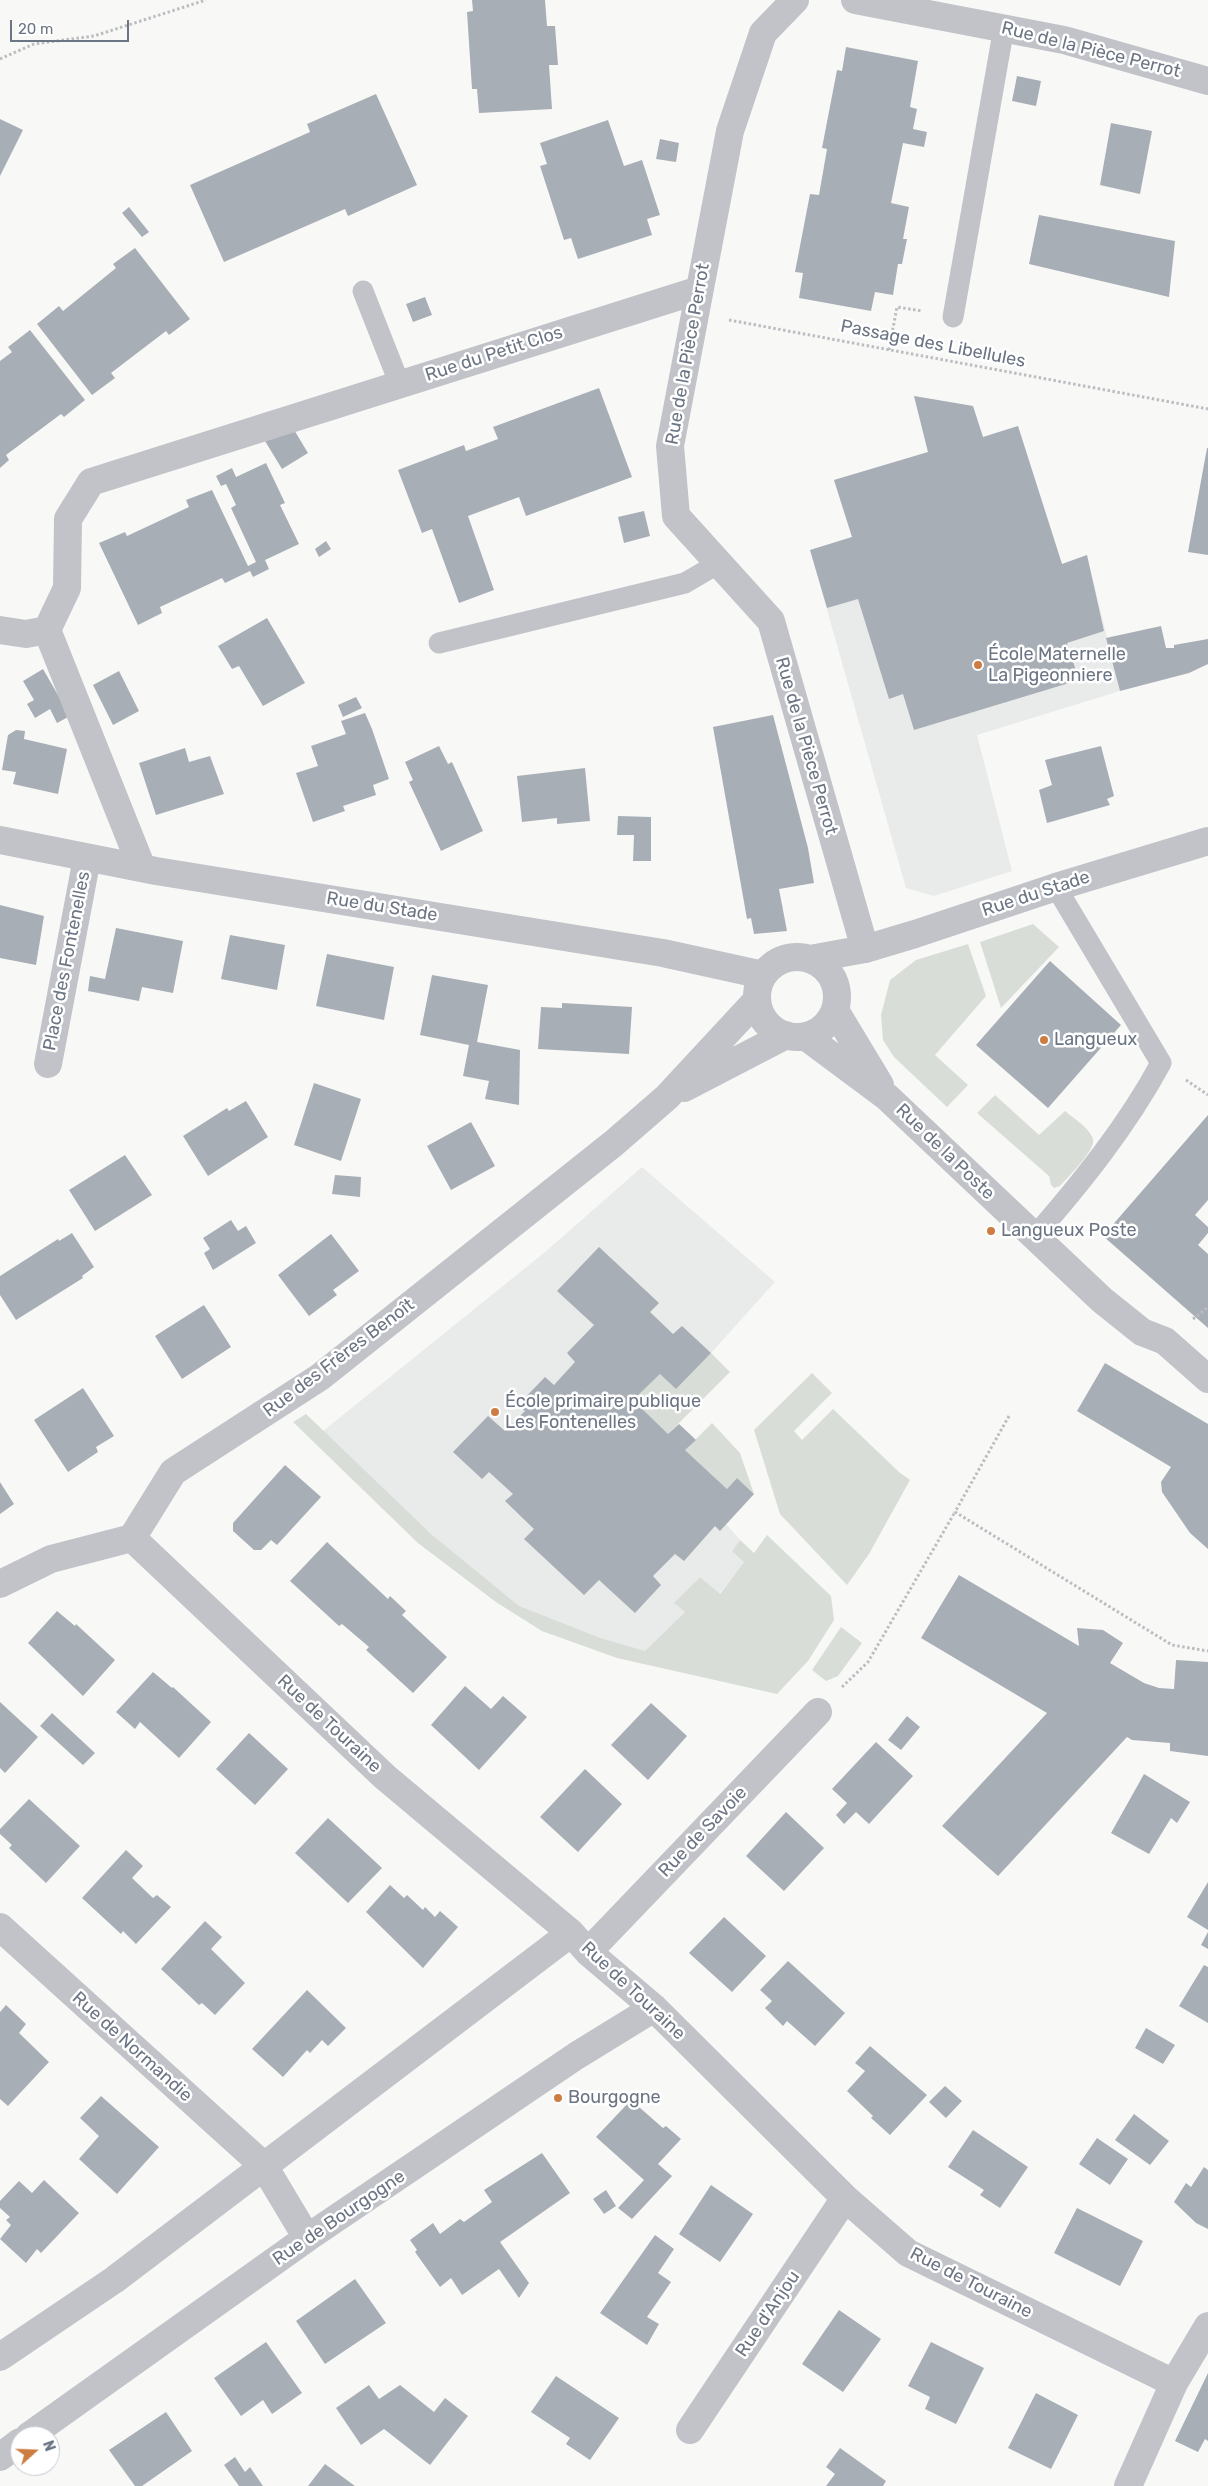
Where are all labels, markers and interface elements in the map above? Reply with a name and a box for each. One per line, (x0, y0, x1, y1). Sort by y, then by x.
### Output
scale bar (12, 10, 131, 42)
street label: Rue de la Pièce Perrot (999, 17, 1183, 83)
text: 20 m (18, 20, 53, 38)
street label: Rue de la Pièce Perrot (661, 262, 715, 446)
street label: Passage des Libellules (839, 315, 1027, 373)
street label: Rue du Petit Clos (423, 322, 565, 386)
place label: École Maternelle La Pigeonniere (988, 644, 1126, 686)
street label: Rue de la Pièce Perrot (770, 655, 842, 837)
marker: École Maternelle La Pigeonniere (972, 659, 984, 671)
street label: Rue du Stade (979, 866, 1093, 922)
street label: Place des Fontenelles (39, 870, 95, 1052)
street label: Rue du Stade (325, 888, 439, 926)
place label: Langueux (1054, 1029, 1137, 1051)
marker: Langueux (1038, 1034, 1050, 1046)
street label: Rue de la Poste (891, 1099, 999, 1205)
place label: Langueux Poste (1001, 1220, 1137, 1242)
marker: Langueux Poste (985, 1225, 997, 1237)
street label: Rue des Frères Benoît (259, 1294, 419, 1422)
place label: École primaire publique Les Fontenelles (505, 1391, 701, 1434)
marker: École primaire publique Les Fontenelles (489, 1406, 501, 1418)
street label: Rue de Touraine (273, 1670, 385, 1778)
street label: Rue de Savoie (654, 1782, 752, 1882)
street label: Rue de Touraine (577, 1937, 689, 2045)
street label: Rue de Normandie (68, 1987, 196, 2107)
place label: Bourgogne (568, 2087, 661, 2109)
marker: Bourgogne (552, 2092, 564, 2104)
street label: Rue de Bourgogne (269, 2166, 409, 2270)
street label: Rue de Touraine (906, 2243, 1036, 2323)
street label: Rue d'Anjou (731, 2267, 805, 2361)
north arrow (10, 2426, 60, 2476)
text: N (39, 2438, 58, 2454)

